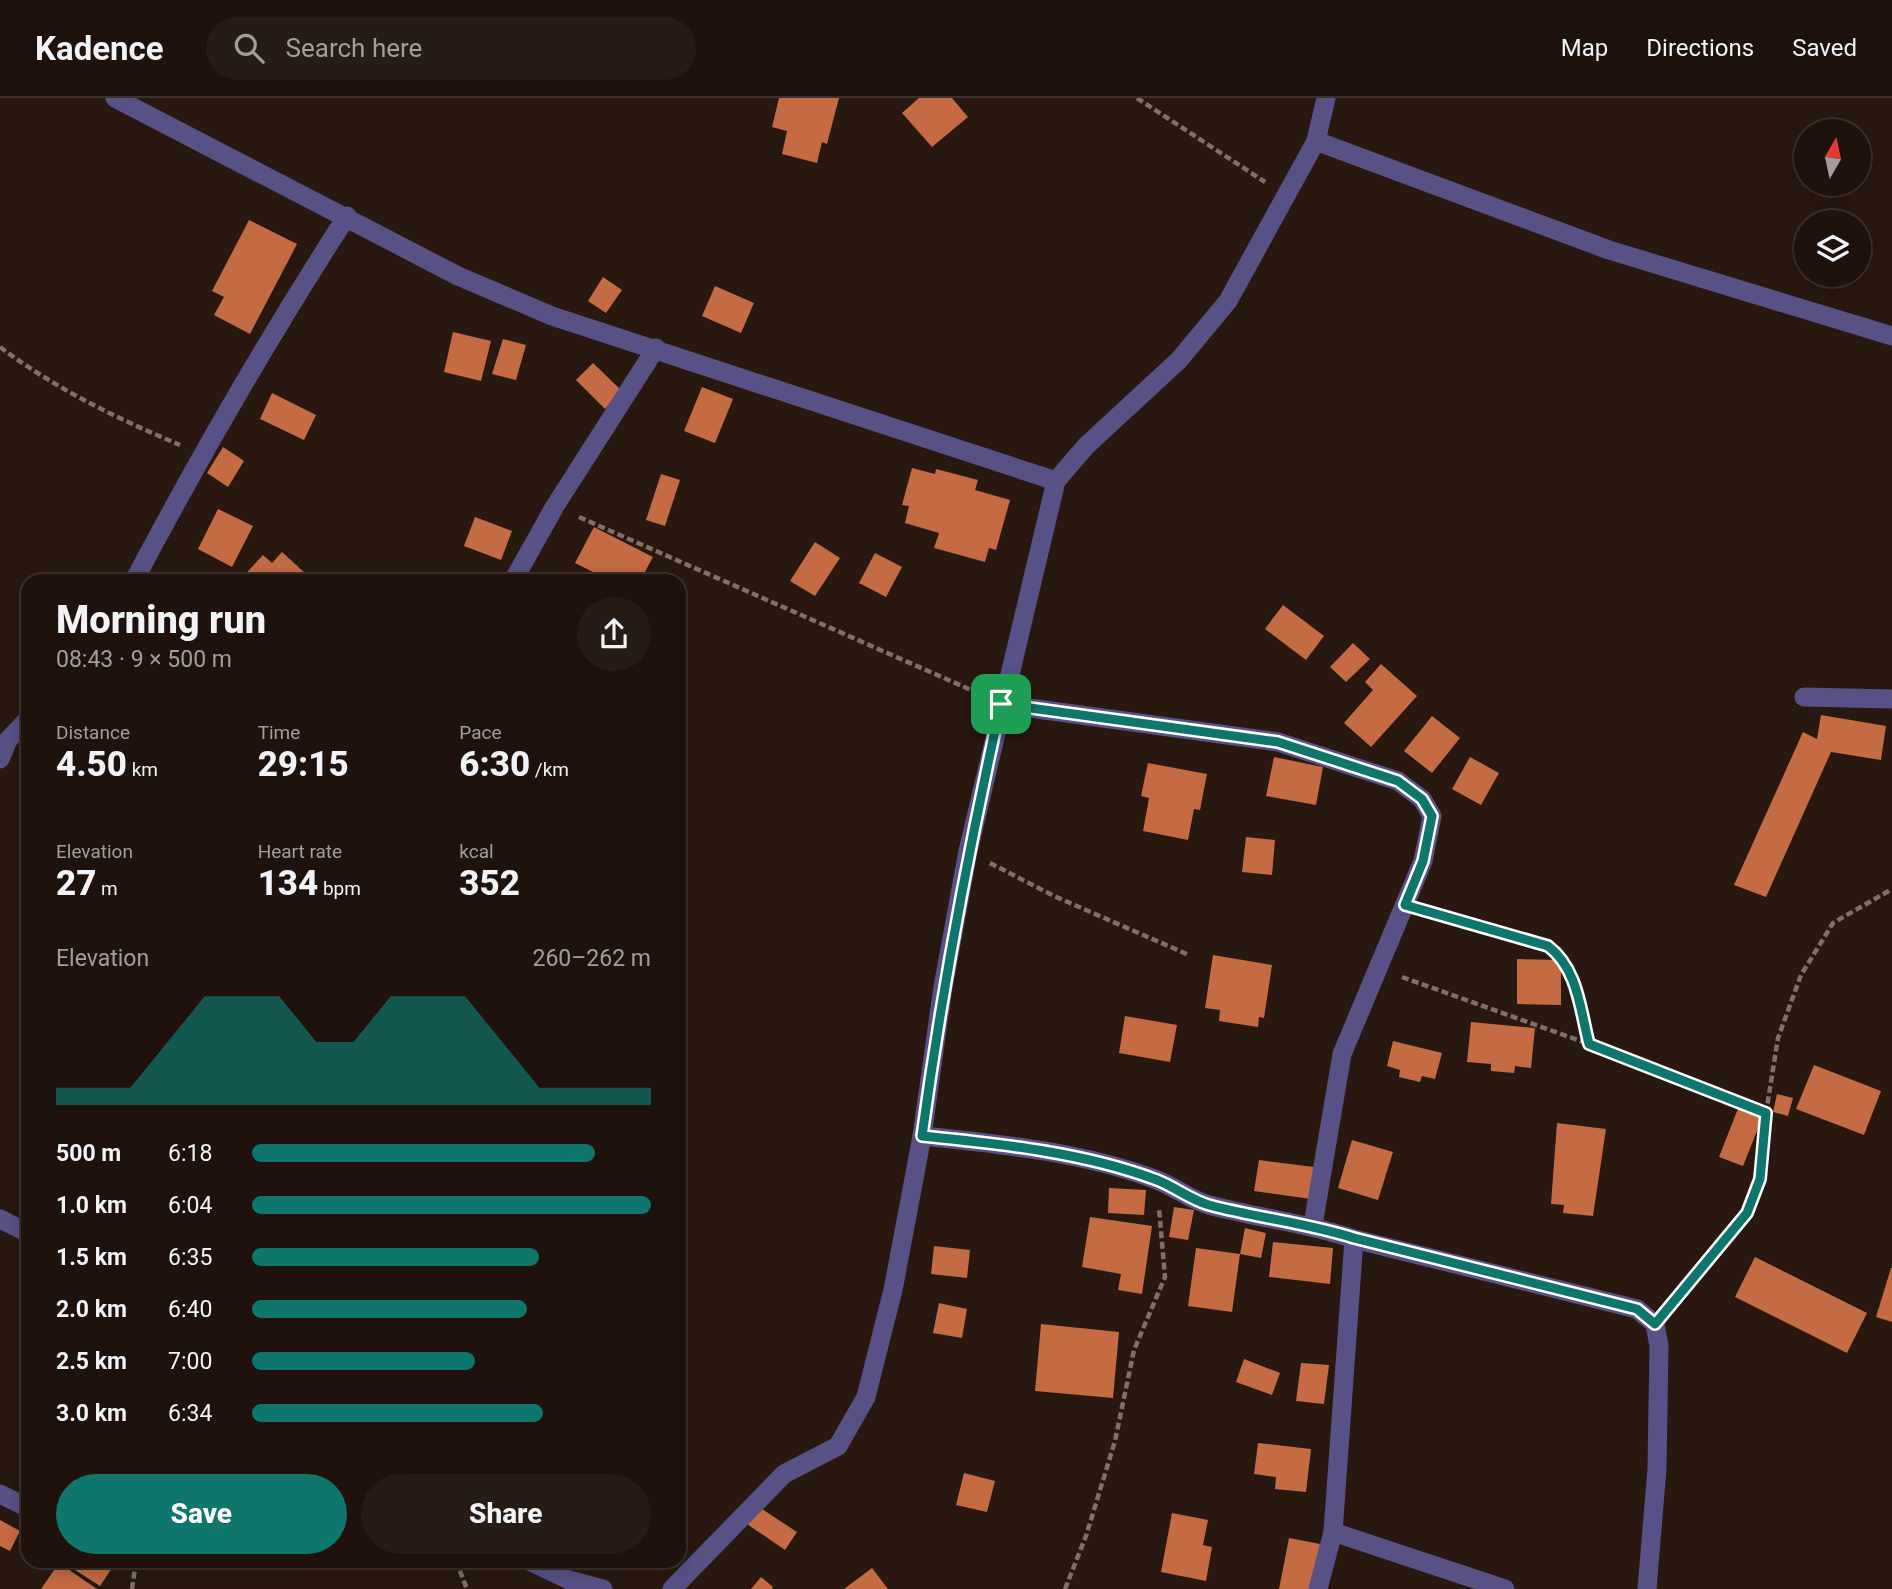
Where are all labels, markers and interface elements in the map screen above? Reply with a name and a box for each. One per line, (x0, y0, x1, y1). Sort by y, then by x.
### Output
search box (206, 17, 696, 80)
text: Kadence (35, 29, 164, 68)
icon: search (230, 29, 268, 67)
text: Search here (286, 33, 422, 63)
text: Map (1561, 34, 1608, 62)
text: Directions (1646, 34, 1754, 62)
text: Saved (1792, 34, 1857, 62)
north arrow (1794, 119, 1871, 196)
map controls (1794, 119, 1871, 287)
button: layers (1794, 210, 1871, 287)
button: share (577, 597, 651, 671)
text: Morning run (56, 598, 266, 642)
text: 08:43 · 9 × 500 m (56, 646, 232, 673)
pin (971, 674, 1031, 734)
icon: arrive (982, 685, 1020, 723)
text: Distance (56, 721, 130, 744)
text: Time (258, 721, 300, 744)
text: Pace (459, 721, 502, 744)
text: 4.50 (56, 744, 127, 785)
text: 29:15 (258, 744, 349, 785)
text: 6:30 (459, 744, 530, 785)
text: km (127, 758, 158, 781)
text: /km (530, 758, 569, 781)
text: Elevation (56, 840, 133, 863)
text: Heart rate (258, 840, 342, 863)
text: kcal (459, 840, 494, 863)
text: 27 (56, 863, 96, 904)
text: 134 (258, 863, 318, 904)
text: 352 (459, 863, 520, 904)
text: m (96, 877, 118, 900)
text: bpm (318, 877, 361, 900)
text: Elevation (56, 945, 149, 972)
text: 260–262 m (532, 945, 651, 972)
text: 500 m (56, 1140, 121, 1167)
text: 6:18 (168, 1140, 212, 1167)
text: 1.0 km (56, 1192, 127, 1219)
text: 6:04 (168, 1192, 212, 1219)
text: 1.5 km (56, 1244, 127, 1271)
text: 6:35 (168, 1244, 212, 1271)
text: 2.0 km (56, 1296, 127, 1323)
text: 6:40 (168, 1296, 212, 1323)
text: 2.5 km (56, 1348, 127, 1375)
text: 7:00 (168, 1348, 212, 1375)
text: 3.0 km (56, 1400, 127, 1427)
text: 6:34 (168, 1400, 212, 1427)
button: Save (56, 1474, 347, 1554)
button: Share (361, 1474, 651, 1554)

